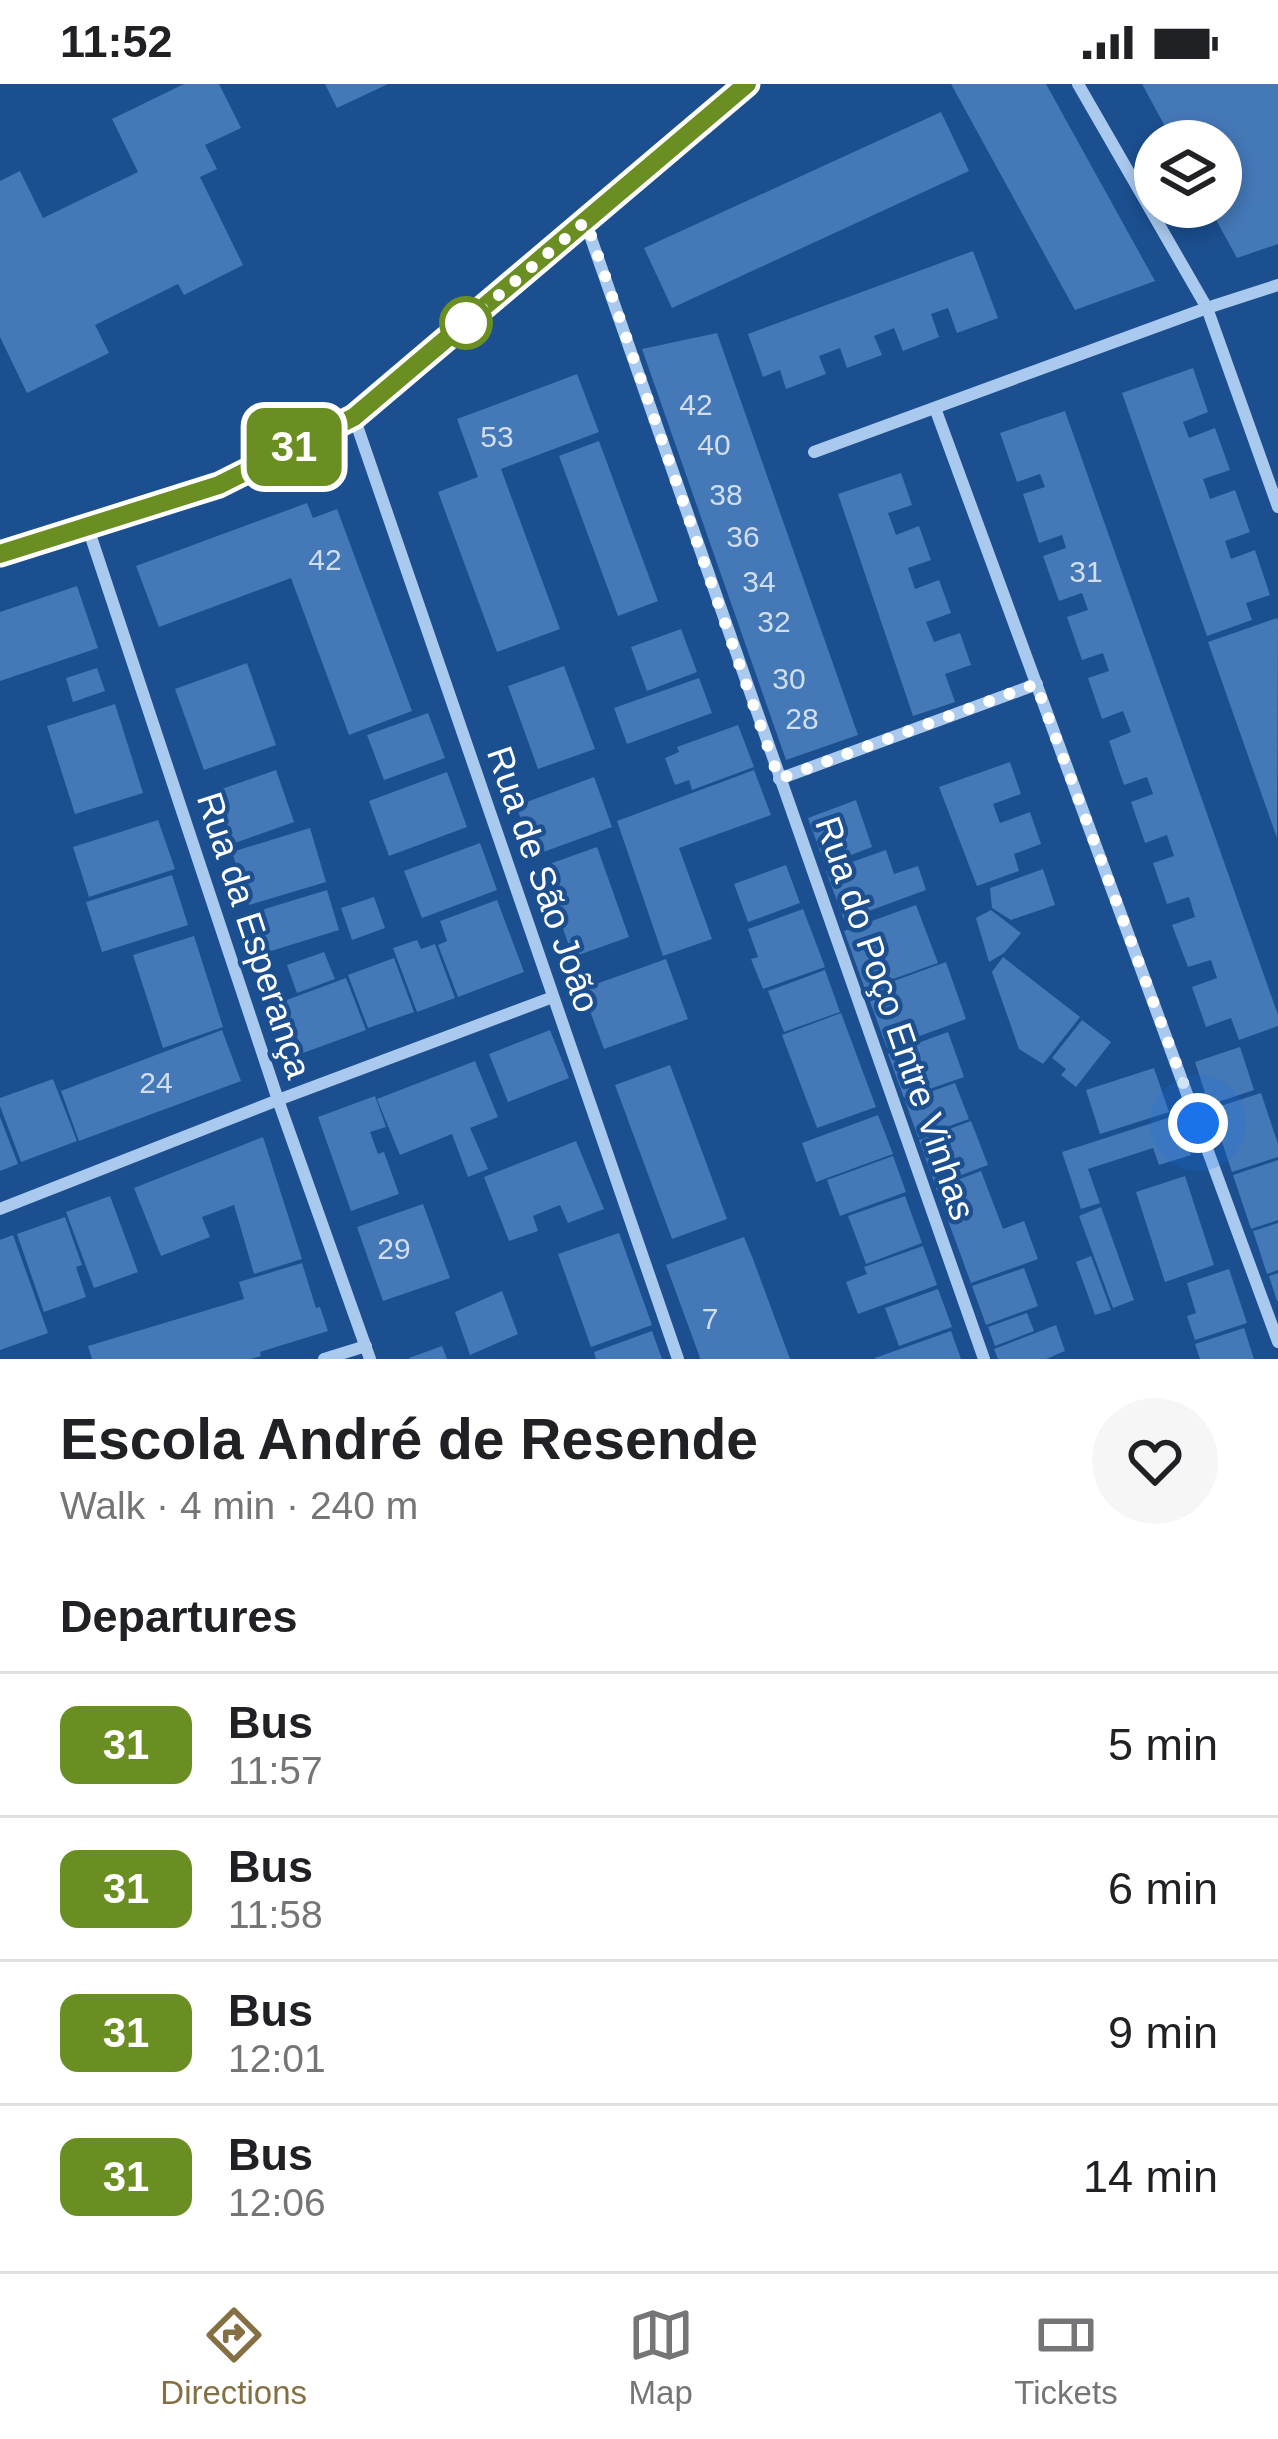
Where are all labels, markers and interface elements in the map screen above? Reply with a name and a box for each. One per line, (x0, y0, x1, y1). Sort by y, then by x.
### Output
text: 11:52 (60, 16, 173, 67)
map controls (1134, 120, 1242, 228)
button: layers (1134, 120, 1242, 228)
unlabelled marker (441, 298, 491, 348)
house number: 42 (679, 388, 713, 421)
line badge: 31 (240, 408, 348, 486)
house number: 53 (480, 420, 514, 453)
text: 31 (271, 423, 317, 470)
house number: 40 (697, 428, 731, 461)
house number: 38 (709, 478, 743, 511)
house number: 36 (726, 520, 760, 553)
house number: 42 (308, 543, 342, 576)
house number: 31 (1069, 555, 1103, 588)
house number: 34 (742, 565, 776, 598)
house number: 32 (757, 605, 791, 638)
house number: 30 (772, 662, 806, 695)
house number: 28 (785, 702, 819, 735)
street label: Rua de São João (479, 741, 608, 1017)
street label: Rua da Esperança (189, 787, 320, 1084)
street label: Rua do Poço Entre Vinhas (807, 811, 984, 1225)
house number: 24 (139, 1066, 173, 1099)
your location (1168, 1093, 1228, 1153)
house number: 29 (377, 1232, 411, 1265)
house number: 7 (702, 1302, 718, 1335)
button: heart (1092, 1398, 1218, 1524)
text: Escola André de Resende (60, 1407, 758, 1471)
text: Walk · 4 min · 240 m (60, 1484, 418, 1527)
text: Departures (60, 1591, 298, 1642)
text: Bus (228, 1697, 313, 1748)
text: 5 min (1108, 1719, 1218, 1770)
text: 31 (103, 1721, 149, 1768)
text: 11:57 (228, 1749, 323, 1792)
text: Bus (228, 1841, 313, 1892)
text: 6 min (1108, 1863, 1218, 1914)
text: 31 (103, 1865, 149, 1912)
text: 11:58 (228, 1893, 323, 1936)
text: Bus (228, 1985, 313, 2036)
text: 9 min (1108, 2007, 1218, 2058)
text: 31 (103, 2009, 149, 2056)
text: 12:01 (228, 2037, 326, 2080)
text: Bus (228, 2129, 313, 2180)
text: 14 min (1083, 2151, 1218, 2202)
text: 31 (103, 2153, 149, 2200)
text: 12:06 (228, 2181, 326, 2224)
tab: Directions (160, 2302, 307, 2412)
tab: Map (628, 2302, 694, 2412)
tab: Tickets (1014, 2302, 1118, 2412)

